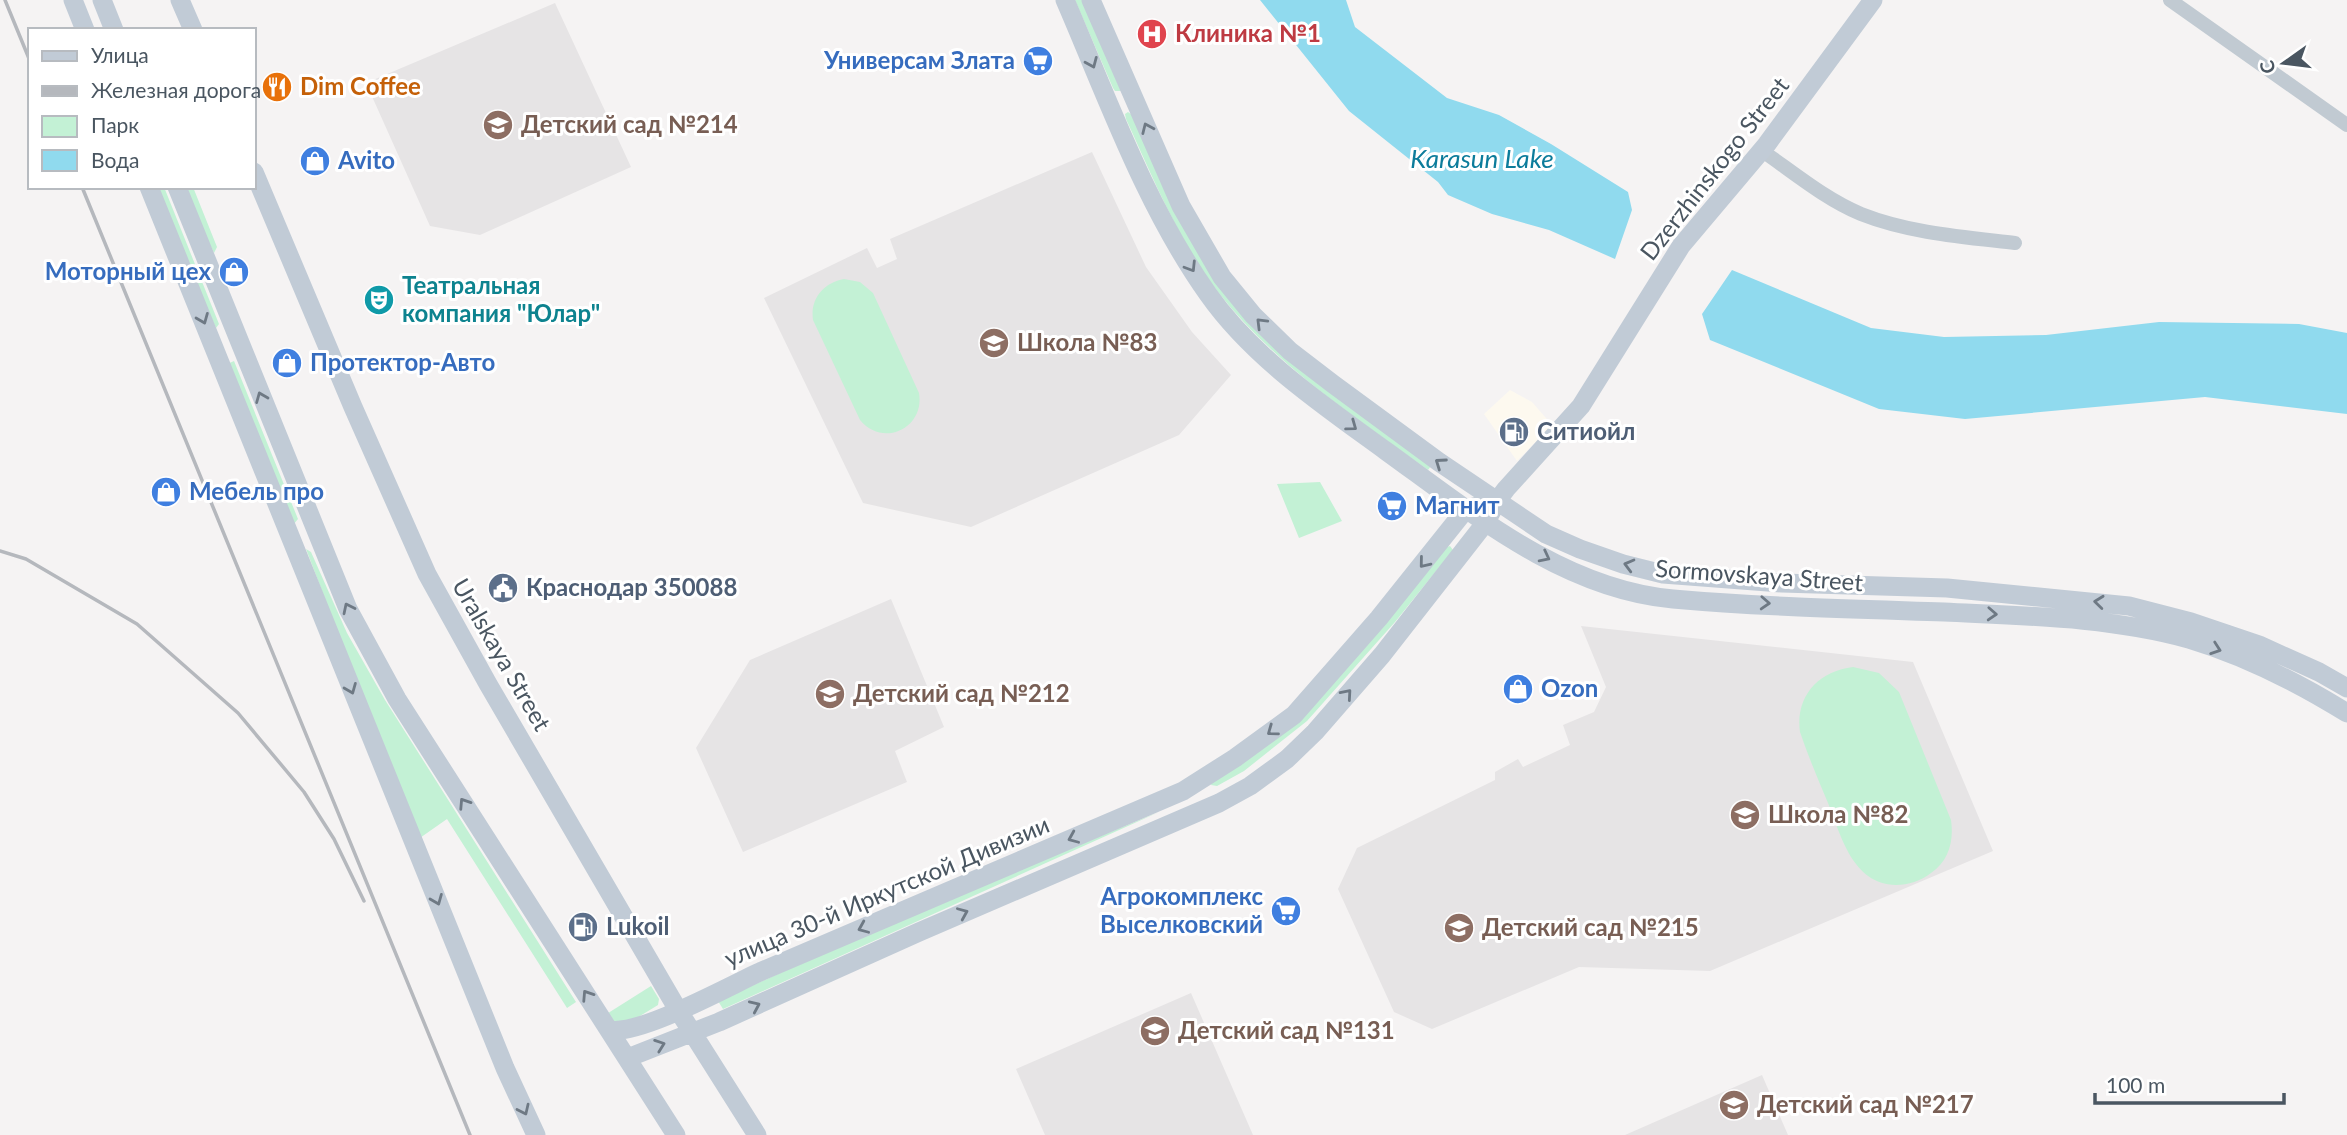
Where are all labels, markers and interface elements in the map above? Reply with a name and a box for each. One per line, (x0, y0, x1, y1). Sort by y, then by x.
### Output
hospital icon: Клиника №1 (1135, 17, 1169, 51)
place label: Клиника №1 (1175, 18, 1321, 47)
legend (28, 28, 256, 189)
north arrow (2249, 28, 2319, 98)
text: Улица (91, 42, 149, 67)
supermarket icon: Универсам Злата (1021, 44, 1055, 78)
place label: Универсам Злата (823, 45, 1015, 74)
one-way arrow (1084, 56, 1098, 68)
text: С (2254, 58, 2280, 76)
restaurant icon: Dim Coffee (260, 70, 294, 104)
place label: Dim Coffee (300, 71, 421, 100)
street label: Dzerzhinskogo Street (1633, 71, 1794, 265)
text: Железная дорога (91, 77, 261, 102)
school or university icon: Детский сад №214 (481, 108, 515, 142)
place label: Детский сад №214 (521, 109, 738, 138)
text: Парк (91, 112, 139, 137)
one-way arrow (1141, 123, 1155, 135)
water label: Karasun Lake (1410, 142, 1554, 174)
shop icon: Avito (298, 144, 332, 178)
place label: Avito (337, 145, 395, 174)
text: Вода (91, 147, 139, 172)
shop icon: Моторный цех (217, 255, 251, 289)
place label: Моторный цех (45, 256, 211, 285)
one-way arrow (1183, 260, 1196, 273)
place label: Театральная компания "Юлар" (402, 270, 600, 327)
theatre icon: Театральная компания "Юлар" (362, 283, 396, 317)
one-way arrow (194, 312, 208, 324)
one-way arrow (1257, 318, 1270, 331)
school or university icon: Школа №83 (977, 326, 1011, 360)
place label: Школа №83 (1017, 327, 1157, 356)
shop icon: Протектор-Авто (270, 346, 304, 380)
place label: Протектор-Авто (310, 347, 495, 376)
one-way arrow (256, 392, 270, 404)
fuel station icon: Ситиойл (1497, 415, 1531, 449)
place label: Ситиойл (1537, 416, 1635, 445)
one-way arrow (1344, 418, 1356, 430)
one-way arrow (1435, 459, 1448, 471)
shop icon: Мебель про (149, 475, 183, 509)
place label: Мебель про (189, 476, 324, 505)
supermarket icon: Магнит (1375, 489, 1409, 523)
place label: Магнит (1415, 490, 1500, 519)
one-way arrow (1538, 549, 1550, 563)
street label: Sormovskaya Street (1654, 553, 1864, 596)
one-way arrow (1420, 554, 1432, 567)
one-way arrow (1623, 559, 1635, 574)
public building icon: Краснодар 350088 (486, 571, 520, 605)
place label: Краснодар 350088 (526, 572, 737, 601)
street label: Uralskaya Street (447, 573, 558, 736)
one-way arrow (2093, 595, 2105, 610)
one-way arrow (1760, 596, 1771, 611)
one-way arrow (342, 603, 356, 615)
one-way arrow (1987, 606, 1998, 621)
one-way arrow (2209, 641, 2221, 655)
shop icon: Ozon (1501, 672, 1535, 706)
place label: Ozon (1541, 673, 1598, 702)
school or university icon: Детский сад №212 (813, 677, 847, 711)
place label: Детский сад №212 (853, 678, 1070, 707)
one-way arrow (343, 682, 357, 694)
one-way arrow (1339, 690, 1351, 703)
one-way arrow (1267, 723, 1280, 735)
one-way arrow (459, 798, 472, 811)
school or university icon: Школа №82 (1728, 798, 1762, 832)
place label: Школа №82 (1768, 799, 1908, 828)
street label: улица 30-й Иркутской Дивизии (720, 809, 1053, 972)
one-way arrow (1067, 830, 1080, 844)
place label: Агрокомплекс Выселковский (1099, 881, 1263, 938)
one-way arrow (428, 893, 442, 905)
supermarket icon: Агрокомплекс Выселковский (1269, 894, 1303, 928)
one-way arrow (956, 907, 968, 921)
fuel station icon: Lukoil (566, 910, 600, 944)
place label: Lukoil (606, 911, 670, 940)
school or university icon: Детский сад №215 (1442, 911, 1476, 945)
place label: Детский сад №215 (1482, 912, 1699, 941)
one-way arrow (858, 920, 871, 934)
one-way arrow (582, 989, 595, 1002)
one-way arrow (748, 1000, 760, 1014)
school or university icon: Детский сад №131 (1138, 1014, 1172, 1048)
place label: Детский сад №131 (1178, 1015, 1395, 1044)
one-way arrow (653, 1040, 665, 1054)
scale bar (2095, 1062, 2284, 1106)
text: 100 m (2106, 1072, 2165, 1097)
school or university icon: Детский сад №217 (1717, 1088, 1751, 1122)
place label: Детский сад №217 (1757, 1089, 1974, 1118)
one-way arrow (516, 1103, 530, 1115)

